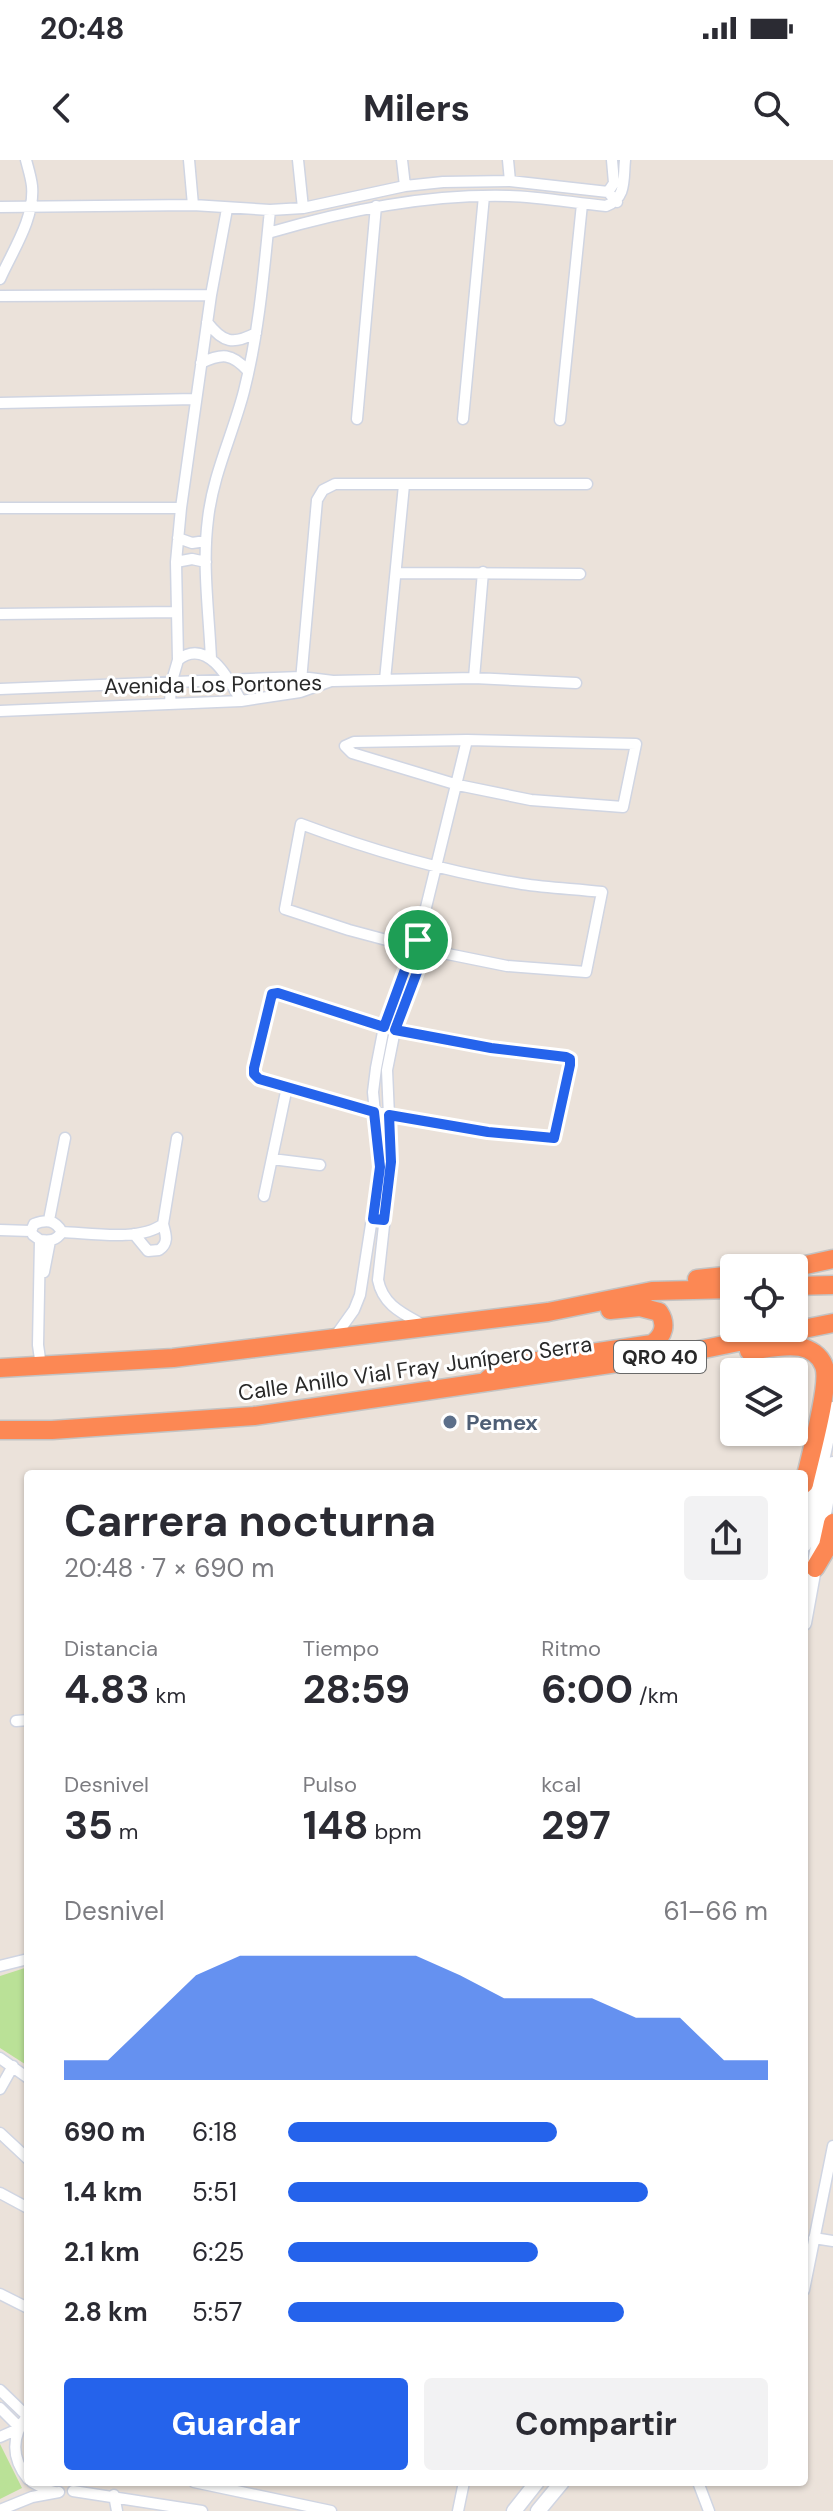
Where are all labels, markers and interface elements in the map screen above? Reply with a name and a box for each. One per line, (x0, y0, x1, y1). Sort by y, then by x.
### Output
text: 20:48 (40, 9, 124, 48)
text: Milers (363, 85, 470, 132)
icon: back (40, 86, 84, 130)
icon: search (749, 86, 793, 130)
street label: Avenida Los Portones (104, 668, 322, 701)
pin (384, 906, 452, 974)
icon: arrive (396, 918, 440, 962)
map controls (720, 1254, 808, 1446)
button: locate (720, 1254, 808, 1342)
street label: Calle Anillo Vial Fray Junípero Serra (236, 1329, 594, 1408)
road number: QRO 40 (614, 1341, 706, 1373)
button: layers (720, 1358, 808, 1446)
place label: Pemex (466, 1408, 538, 1437)
marker: Pemex (441, 1413, 459, 1431)
text: Carrera nocturna (64, 1492, 436, 1550)
button: share (684, 1496, 768, 1580)
text: 20:48 · 7 × 690 m (64, 1551, 274, 1585)
text: Distancia (64, 1634, 158, 1663)
text: Tiempo (303, 1634, 379, 1663)
text: Ritmo (541, 1634, 601, 1663)
text: 4.83 (64, 1663, 150, 1715)
text: 28:59 (303, 1663, 410, 1715)
text: 6:00 (541, 1663, 633, 1715)
text: km (150, 1681, 186, 1710)
text: /km (633, 1681, 678, 1710)
text: Desnivel (64, 1770, 149, 1799)
text: Pulso (303, 1770, 357, 1799)
text: kcal (541, 1770, 581, 1799)
text: 35 (64, 1799, 113, 1851)
text: 148 (303, 1799, 369, 1851)
text: 297 (541, 1799, 611, 1851)
text: m (113, 1817, 138, 1846)
text: bpm (369, 1817, 422, 1846)
text: Desnivel (64, 1894, 165, 1928)
text: 61–66 m (663, 1894, 768, 1928)
text: 690 m (64, 2115, 145, 2149)
text: 6:18 (192, 2115, 238, 2149)
text: 1.4 km (64, 2175, 143, 2209)
text: 5:51 (192, 2175, 237, 2209)
text: 2.1 km (64, 2235, 140, 2269)
text: 6:25 (192, 2235, 244, 2269)
text: 2.8 km (64, 2295, 148, 2329)
text: 5:57 (192, 2295, 242, 2329)
button: Guardar (64, 2378, 408, 2470)
button: Compartir (424, 2378, 768, 2470)

